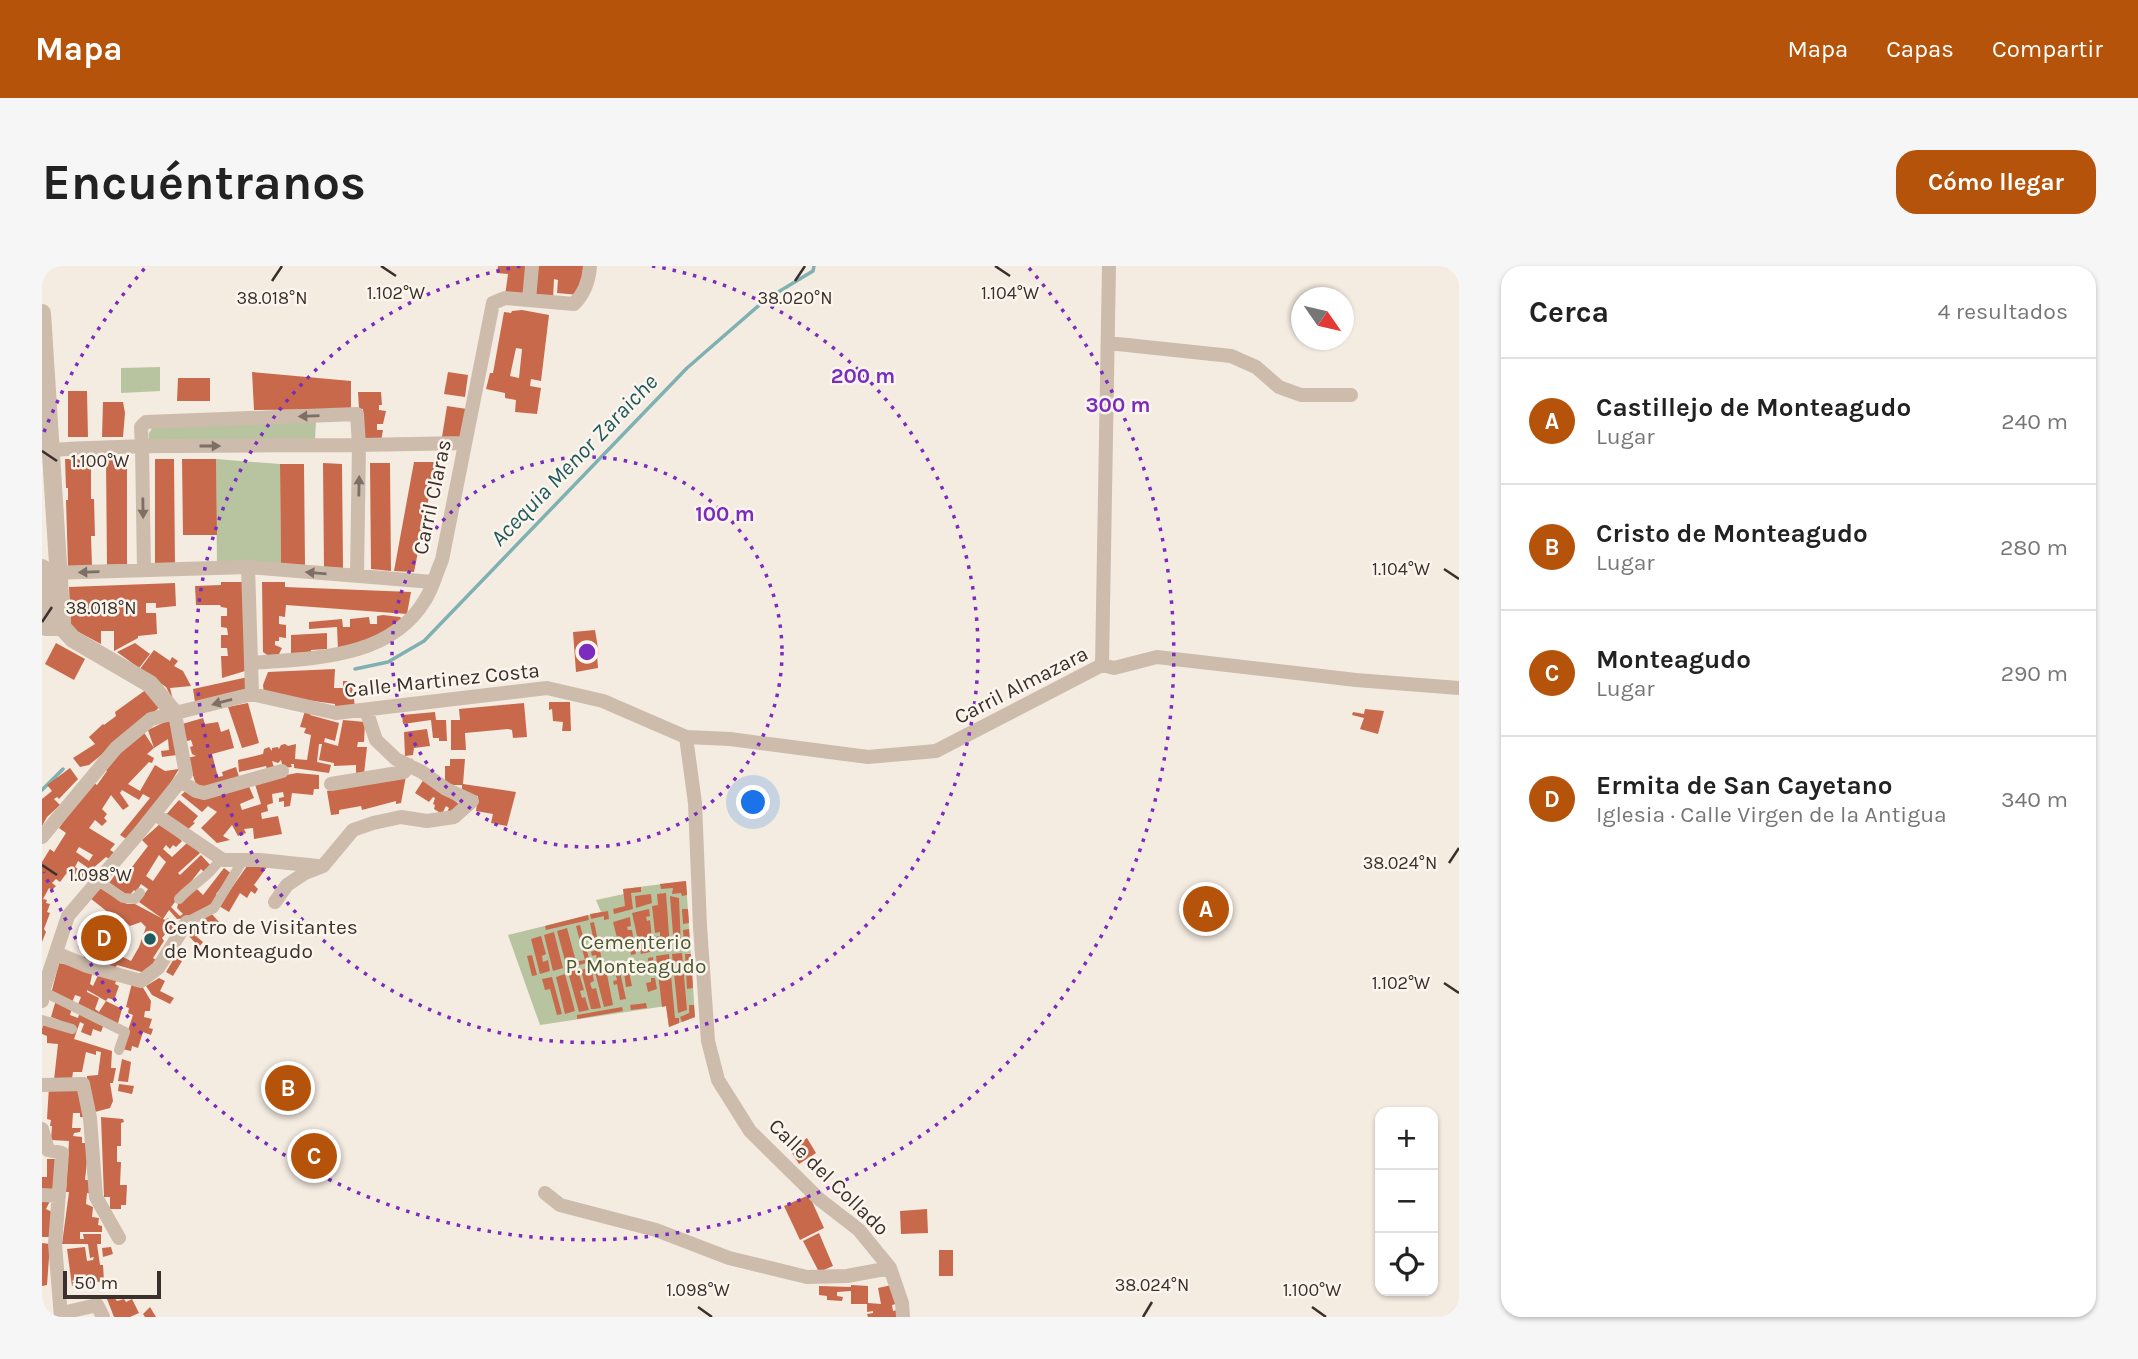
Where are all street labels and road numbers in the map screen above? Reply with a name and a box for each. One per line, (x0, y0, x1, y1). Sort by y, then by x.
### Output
street label: Carril Claras (408, 437, 456, 557)
street label: Carril Almazara (950, 641, 1092, 729)
street label: Calle Martinez Costa (343, 658, 541, 702)
street label: Calle del Collado (764, 1114, 894, 1240)

